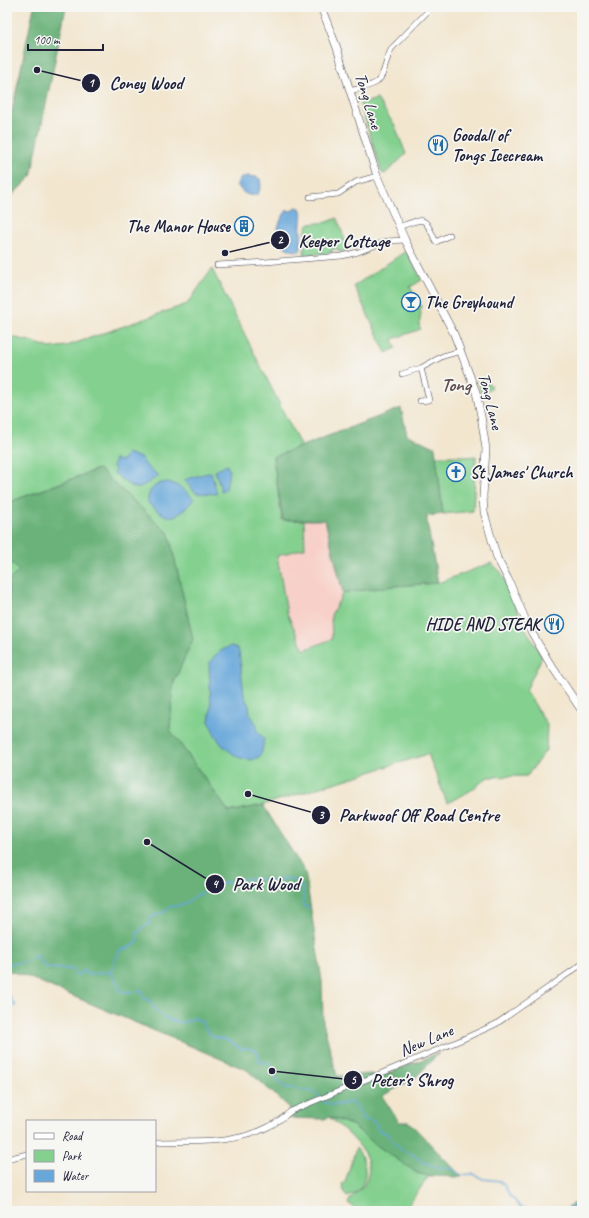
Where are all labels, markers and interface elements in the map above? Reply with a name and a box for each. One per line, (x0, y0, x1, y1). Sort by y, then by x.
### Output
scale bar (28, 26, 103, 52)
text: 100 m (34, 32, 61, 48)
callout: Coney Wood (81, 68, 191, 98)
street label: Tong Lane (350, 71, 387, 133)
text: Coney Wood (109, 72, 185, 94)
text: 1 (88, 75, 95, 91)
place label: Goodall of Tongs Icecream (452, 125, 543, 166)
restaurant icon: Goodall of Tongs Icecream (427, 134, 449, 156)
building icon: The Manor House (233, 215, 255, 237)
place label: The Manor House (127, 216, 231, 237)
callout: Keeper Cottage (270, 225, 397, 255)
text: Keeper Cottage (298, 230, 392, 252)
text: 2 (277, 232, 284, 248)
bar icon: The Greyhound (400, 291, 422, 313)
place label: The Greyhound (425, 292, 515, 313)
street label: Tong Lane (473, 371, 508, 433)
district label: Tong (441, 373, 473, 397)
church icon: St James' Church (445, 461, 467, 483)
place label: St James' Church (470, 462, 574, 483)
restaurant icon: HIDE AND STEAK (543, 613, 565, 635)
place label: HIDE AND STEAK (425, 614, 543, 635)
callout: Parkwoof Off Road Centre (311, 800, 507, 830)
text: Parkwoof Off Road Centre (339, 804, 501, 826)
text: 3 (318, 807, 325, 823)
callout: Park Wood (205, 869, 307, 899)
text: Park Wood (233, 873, 302, 895)
text: 4 (212, 876, 219, 892)
street label: New Lane (396, 1019, 457, 1061)
callout: Peter's Shrog (343, 1065, 461, 1095)
text: Peter's Shrog (371, 1069, 454, 1091)
text: 5 (350, 1072, 357, 1088)
legend (26, 1120, 156, 1192)
text: Road (62, 1128, 84, 1144)
text: Park (62, 1148, 83, 1164)
text: Water (62, 1168, 90, 1184)

